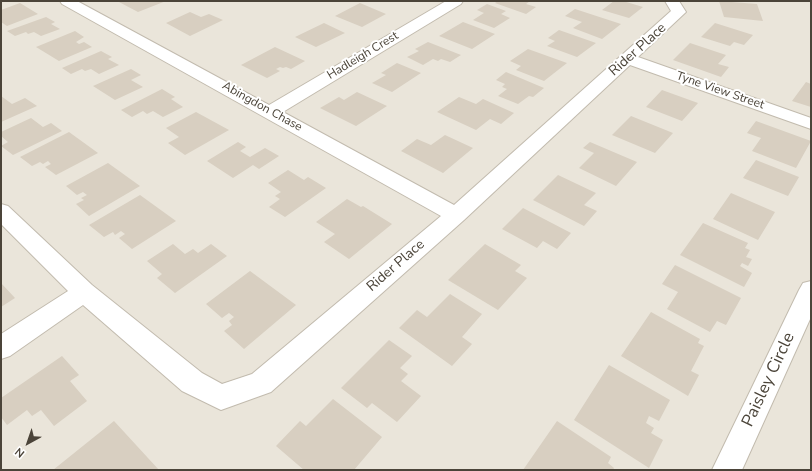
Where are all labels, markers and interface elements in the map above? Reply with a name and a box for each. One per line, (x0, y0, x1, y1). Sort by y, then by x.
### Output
street label: Rider Place (606, 20, 670, 80)
street label: Hadleigh Crest (325, 29, 401, 83)
street label: Tyne View Street (674, 69, 766, 113)
street label: Abingdon Chase (219, 79, 305, 135)
street label: Rider Place (364, 236, 428, 296)
street label: Paisley Circle (738, 330, 800, 430)
north arrow (8, 423, 48, 463)
text: N (12, 444, 28, 461)

